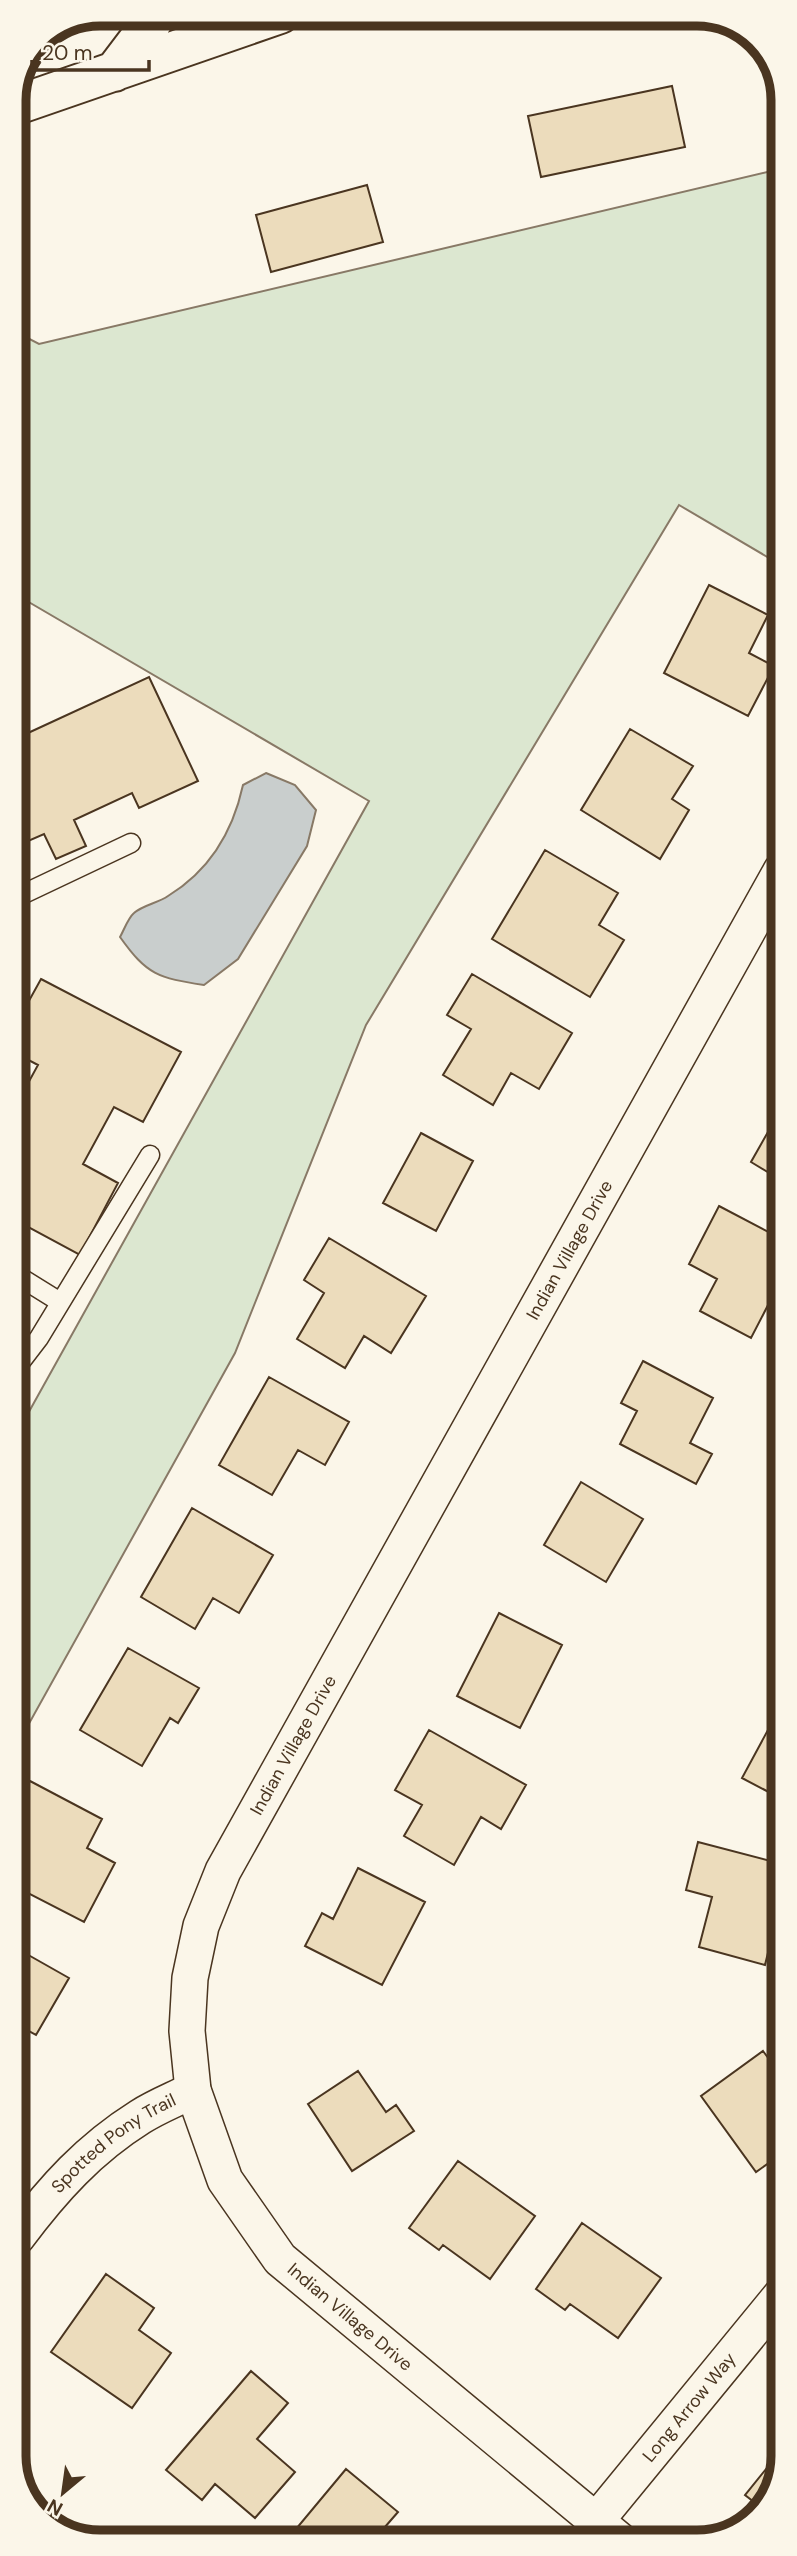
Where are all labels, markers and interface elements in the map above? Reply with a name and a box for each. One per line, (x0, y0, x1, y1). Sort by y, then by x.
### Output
scale bar (32, 28, 149, 72)
text: 20 m (42, 39, 93, 67)
street label: Indian Village Drive (521, 1176, 618, 1324)
street label: Indian Village Drive (245, 1671, 342, 1819)
street label: Spotted Pony Trail (46, 2088, 180, 2198)
street label: Indian Village Drive (282, 2257, 418, 2377)
street label: Long Arrow Way (637, 2348, 741, 2467)
north arrow (28, 2458, 98, 2528)
text: N (43, 2493, 67, 2522)

